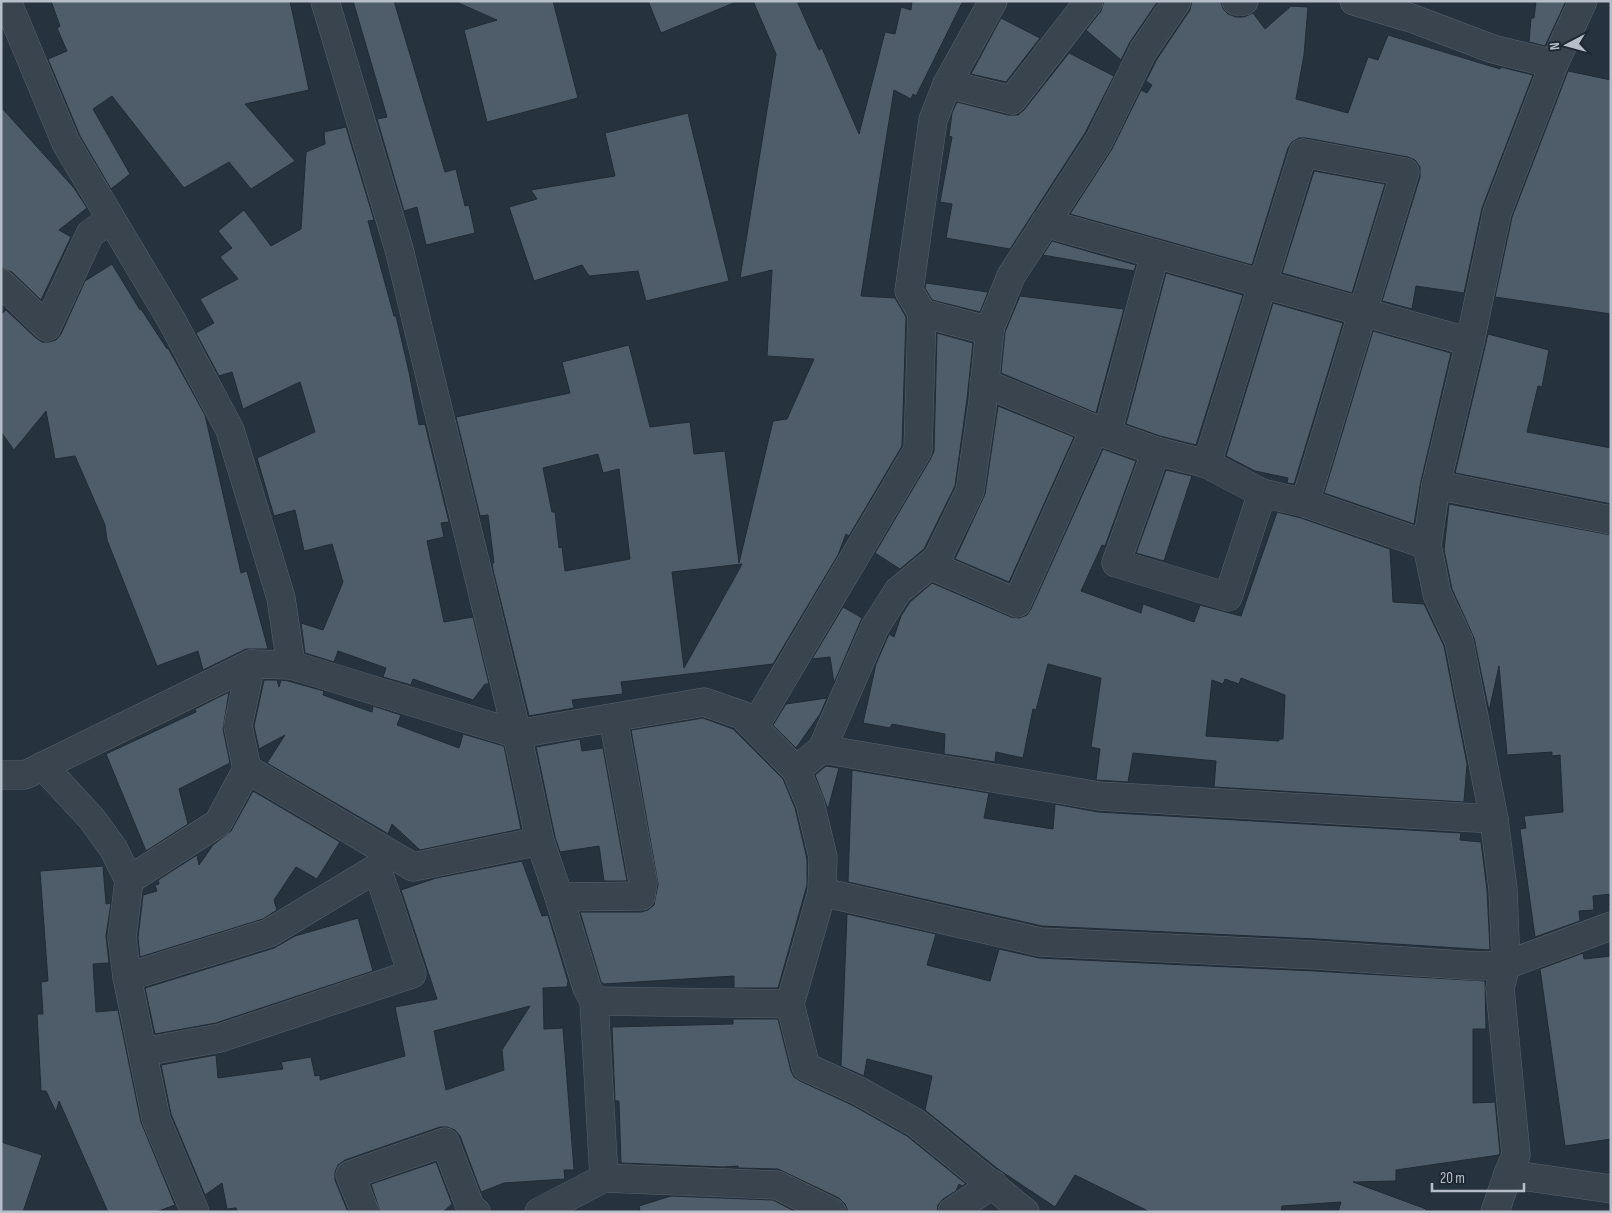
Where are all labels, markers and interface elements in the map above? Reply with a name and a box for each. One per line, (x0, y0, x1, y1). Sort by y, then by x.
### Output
north arrow (1542, 20, 1592, 70)
text: N (1546, 42, 1563, 51)
scale bar (1432, 1160, 1524, 1192)
text: 20 m (1440, 1169, 1465, 1188)

